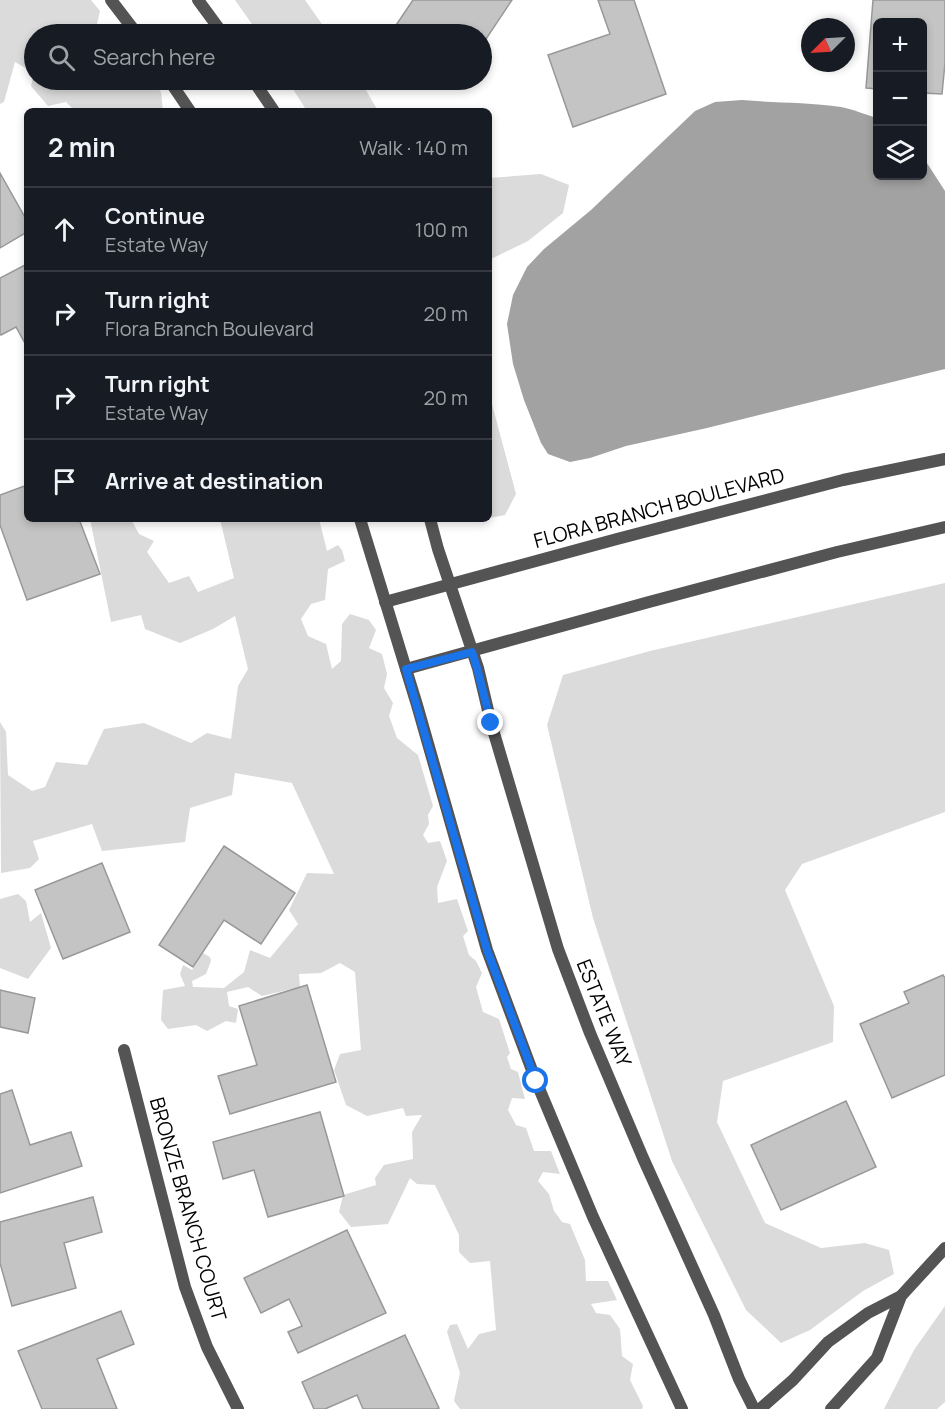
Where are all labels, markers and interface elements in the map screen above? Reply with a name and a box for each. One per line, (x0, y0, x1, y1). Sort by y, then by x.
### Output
north arrow (801, 18, 855, 72)
map controls (873, 18, 927, 180)
button: + (873, 18, 927, 72)
search box (24, 24, 492, 90)
icon: search (45, 41, 78, 74)
text: Search here (93, 42, 215, 72)
button: − (873, 72, 927, 126)
button: layers (873, 126, 927, 180)
text: 2 min (48, 129, 116, 165)
text: Walk · 140 m (359, 134, 468, 161)
text: Continue (105, 201, 205, 231)
icon: ahead (48, 213, 81, 246)
text: 100 m (415, 216, 468, 243)
text: Estate Way (105, 231, 208, 258)
text: Turn right (105, 285, 210, 315)
icon: right (48, 297, 81, 330)
text: 20 m (423, 300, 468, 327)
text: Flora Branch Boulevard (105, 315, 314, 342)
text: Turn right (105, 369, 210, 399)
icon: right (48, 381, 81, 414)
text: 20 m (423, 384, 468, 411)
text: Estate Way (105, 399, 208, 426)
street label: FLORA BRANCH BOULEVARD (530, 461, 787, 554)
icon: arrive (48, 465, 81, 498)
text: Arrive at destination (105, 466, 323, 496)
route end (477, 709, 503, 735)
street label: ESTATE WAY (571, 955, 639, 1071)
route start (522, 1067, 548, 1093)
street label: BRONZE BRANCH COURT (144, 1094, 233, 1324)

